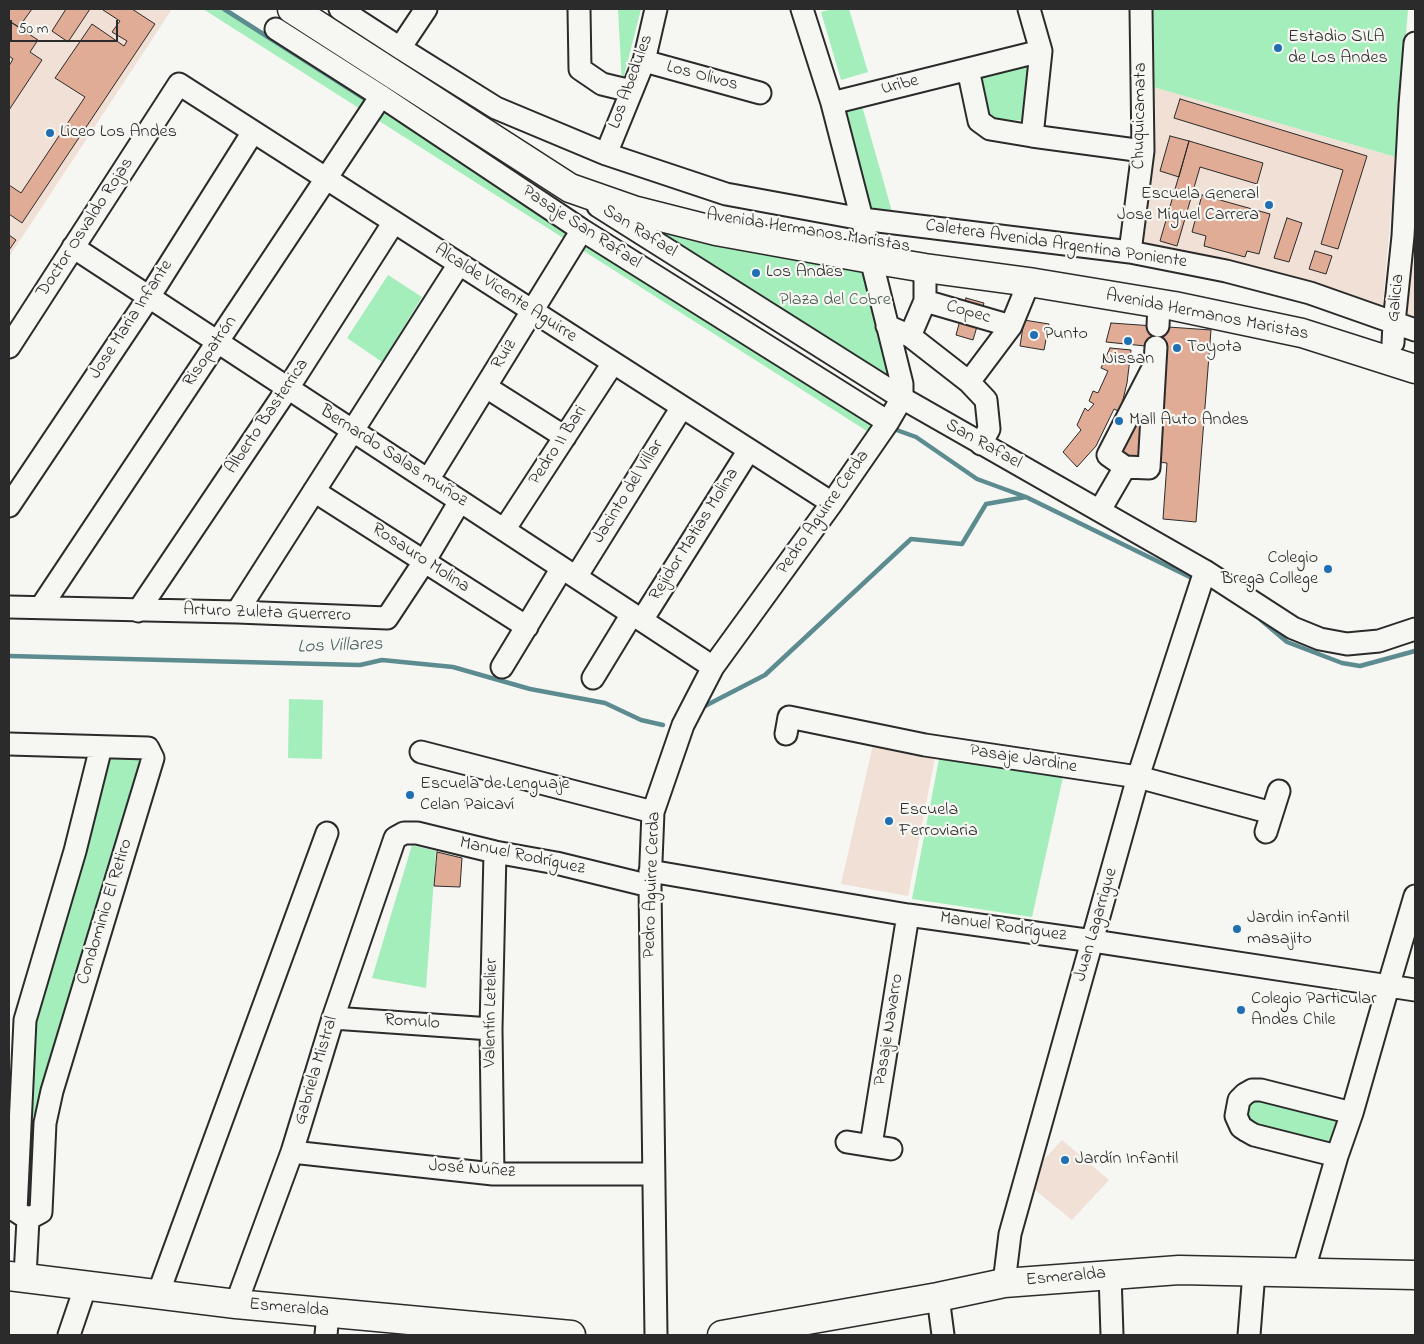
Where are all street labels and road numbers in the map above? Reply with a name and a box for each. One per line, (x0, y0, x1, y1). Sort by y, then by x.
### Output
street label: Los Abedules (605, 32, 659, 132)
street label: Los Olivos (664, 57, 740, 97)
street label: Chuquicamata (1129, 62, 1153, 170)
street label: Uribe (879, 71, 921, 101)
street label: Doctor Osvaldo Rojas (33, 154, 139, 302)
street label: Pasaje San Rafael (517, 181, 645, 275)
street label: San Rafael (598, 201, 680, 263)
street label: Avenida Hermanos Maristas (704, 205, 912, 259)
street label: Caletera Avenida Argentina Poniente (924, 216, 1188, 274)
street label: Alcalde Vicente Aguirre (430, 240, 580, 348)
street label: Jose Maria Infante (85, 256, 179, 384)
street label: Galicia (1384, 273, 1410, 323)
street label: Avenida Hermanos Maristas (1104, 286, 1310, 346)
street label: Copec (943, 296, 993, 330)
street label: Risopatrón (179, 312, 243, 392)
street label: Ruiz (488, 336, 522, 374)
street label: Alberto Basterrica (221, 355, 315, 479)
street label: Bernardo Salas muñoz (315, 401, 471, 513)
street label: Pedro II Bari (525, 402, 593, 490)
street label: San Rafael (941, 415, 1025, 475)
street label: Jacinto del Villar (589, 436, 669, 548)
street label: Pedro Aguirre Cerda (773, 447, 875, 579)
street label: Rejidor Matias Molina (645, 465, 745, 605)
street label: Rosauro Molina (367, 519, 473, 599)
street label: Arturo Zuleta Guerrero (183, 600, 351, 628)
street label: Pasaje Jardine (968, 741, 1078, 779)
street label: Pedro Aguirre Cerda (640, 811, 666, 959)
street label: Manuel Rodríguez (457, 833, 587, 881)
street label: Condominio El Retiro (74, 836, 138, 988)
street label: Juan Lagarrigue (1070, 866, 1124, 984)
street label: Manuel Rodríguez (938, 908, 1068, 948)
street label: Valentín Letelier (480, 958, 504, 1068)
street label: Pasaje Navarro (870, 972, 910, 1088)
street label: Romulo (383, 1010, 441, 1036)
street label: Gabriela Mistral (290, 1014, 344, 1128)
street label: José Núñez (428, 1156, 516, 1184)
street label: Esmeralda (1025, 1264, 1107, 1292)
street label: Esmeralda (248, 1295, 330, 1323)

